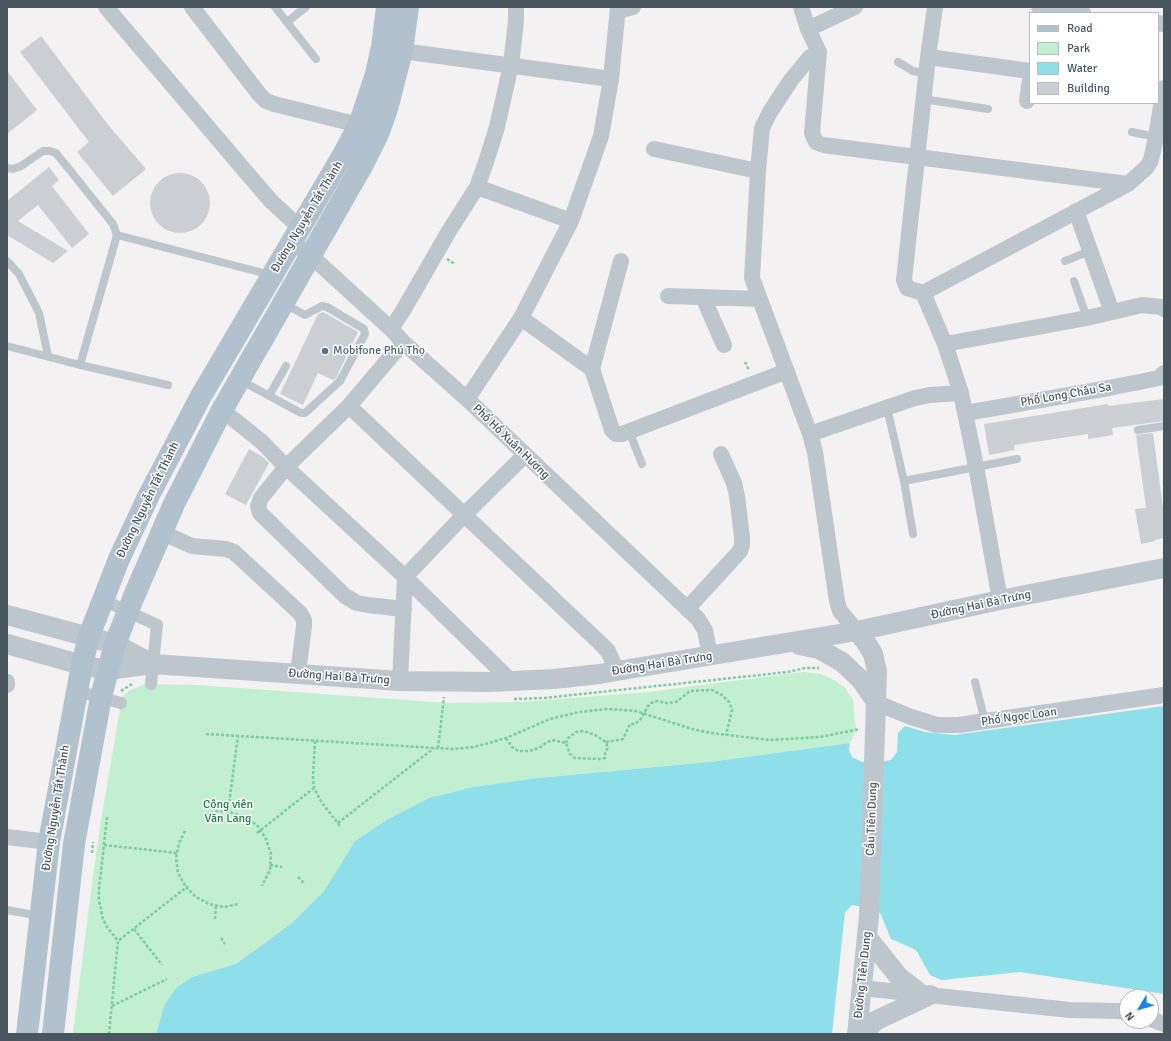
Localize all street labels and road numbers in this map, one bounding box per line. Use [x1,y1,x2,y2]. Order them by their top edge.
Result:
street label: Đường Nguyễn Tất Thành [268,159,346,275]
street label: Phố Long Châu Sa [1020,380,1112,410]
street label: Phố Hồ Xuân Hương [469,402,553,482]
street label: Đường Nguyễn Tất Thành [114,440,182,560]
street label: Đường Hai Bà Trưng [930,587,1032,623]
street label: Đường Hai Bà Trưng [611,649,713,679]
street label: Đường Hai Bà Trưng [288,666,390,688]
street label: Phố Ngọc Loan [980,705,1058,729]
street label: Đường Nguyễn Tất Thành [39,744,73,872]
street label: Cầu Tiên Dung [864,782,880,856]
street label: Đường Tiên Dung [851,931,875,1019]

